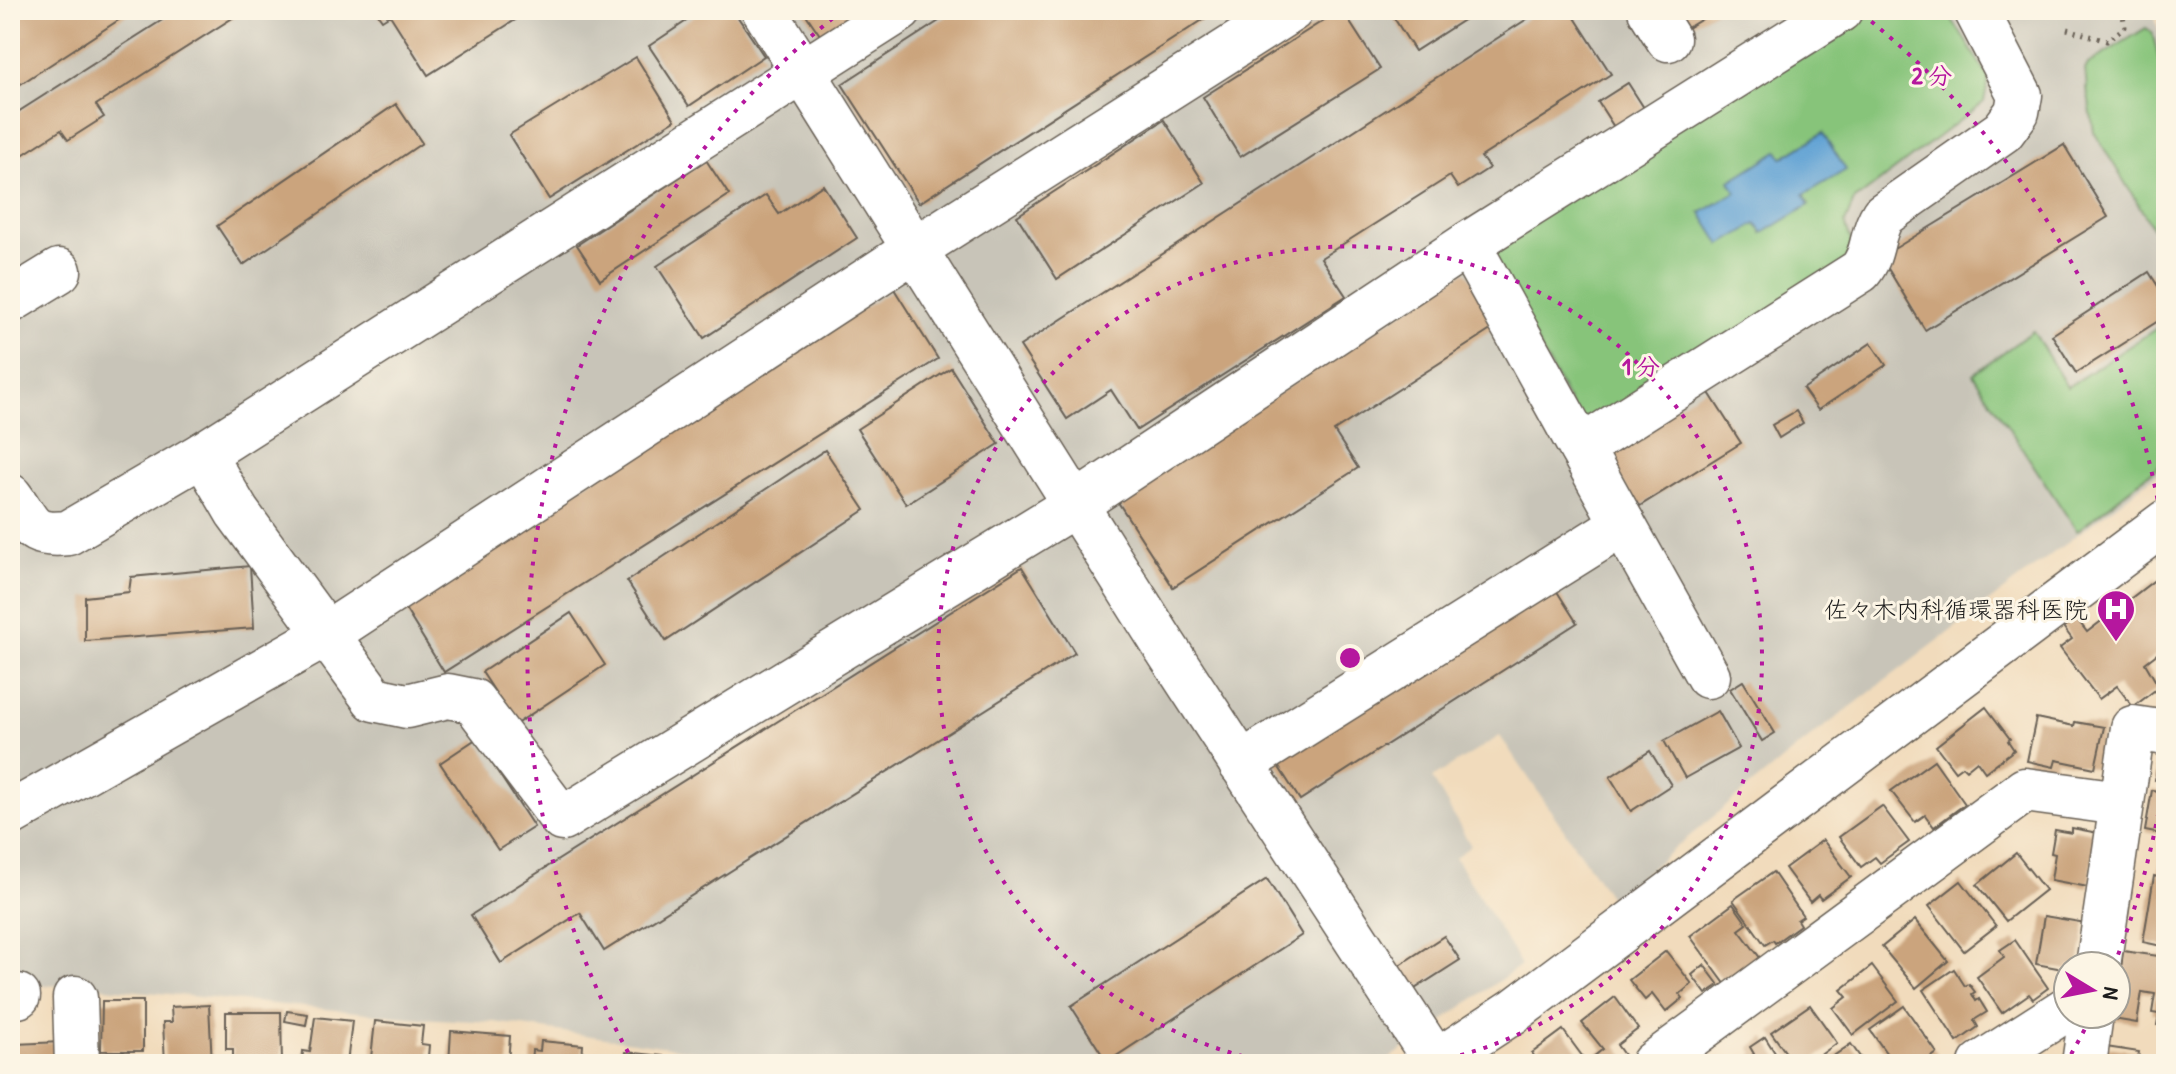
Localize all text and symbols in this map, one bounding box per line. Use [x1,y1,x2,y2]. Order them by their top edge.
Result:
text: 2 分 [1912,59,1952,91]
text: 1 分 [1622,350,1660,382]
hospital icon: 佐々木内科循環器科医院 [2095,588,2137,643]
place label: 佐々木内科循環器科医院 [1824,593,2088,625]
centre of rings [1336,644,1364,672]
north arrow [2052,950,2132,1030]
text: N [2096,985,2127,1002]

